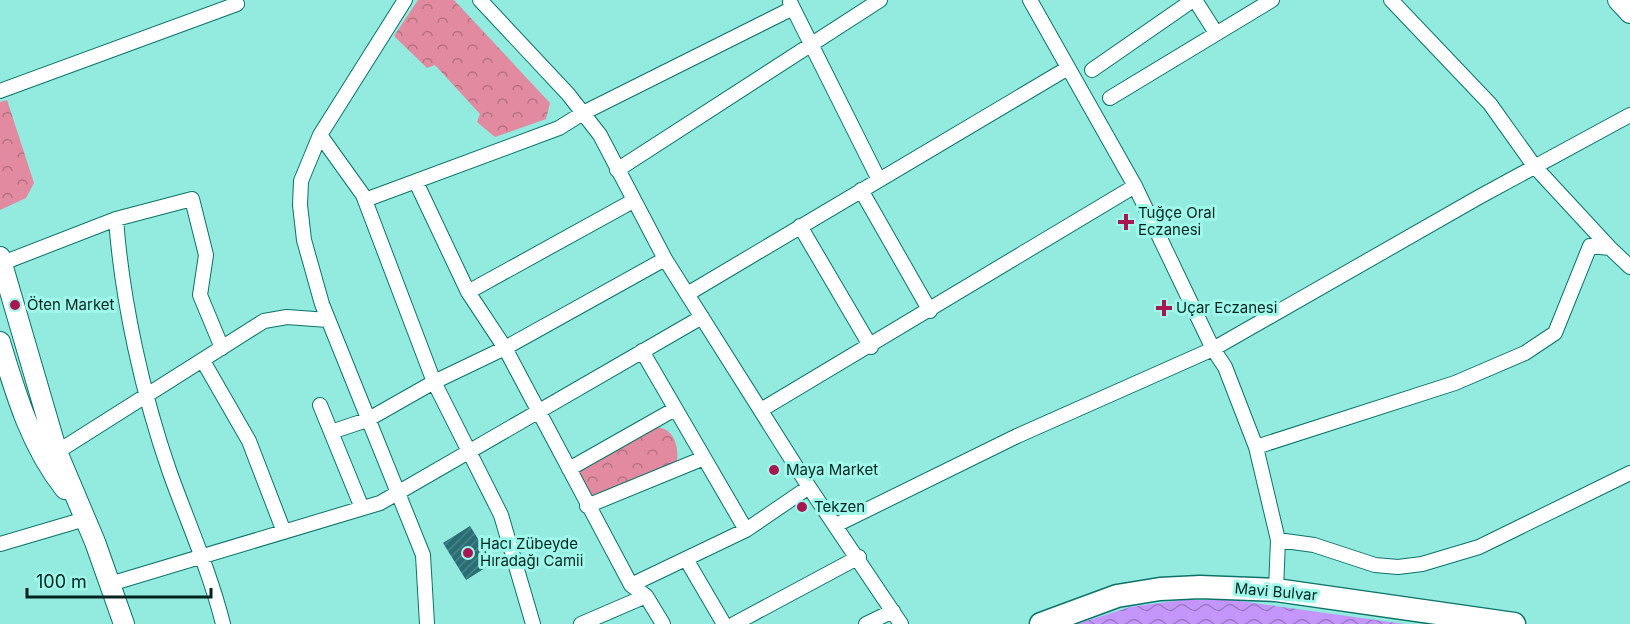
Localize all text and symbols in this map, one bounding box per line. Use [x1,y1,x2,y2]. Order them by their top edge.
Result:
place label: Tuğçe Oral Eczanesi [1138,203,1215,239]
marker: Tuğçe Oral Eczanesi [1119,215,1133,229]
place label: Öten Market [27,295,115,314]
marker: Öten Market [8,298,22,312]
place label: Uçar Eczanesi [1176,298,1277,317]
marker: Uçar Eczanesi [1157,301,1171,315]
place label: Maya Market [786,460,878,479]
marker: Maya Market [767,463,781,477]
place label: Tekzen [814,497,865,516]
marker: Tekzen [795,500,809,514]
place label: Hacı Zübeyde Hıradağı Camii [480,534,583,570]
marker: Hacı Zübeyde Hıradağı Camii [461,546,475,560]
scale bar [27,561,212,599]
text: 100 m [36,571,87,592]
street label: Mavi Bulvar [1234,578,1318,605]

